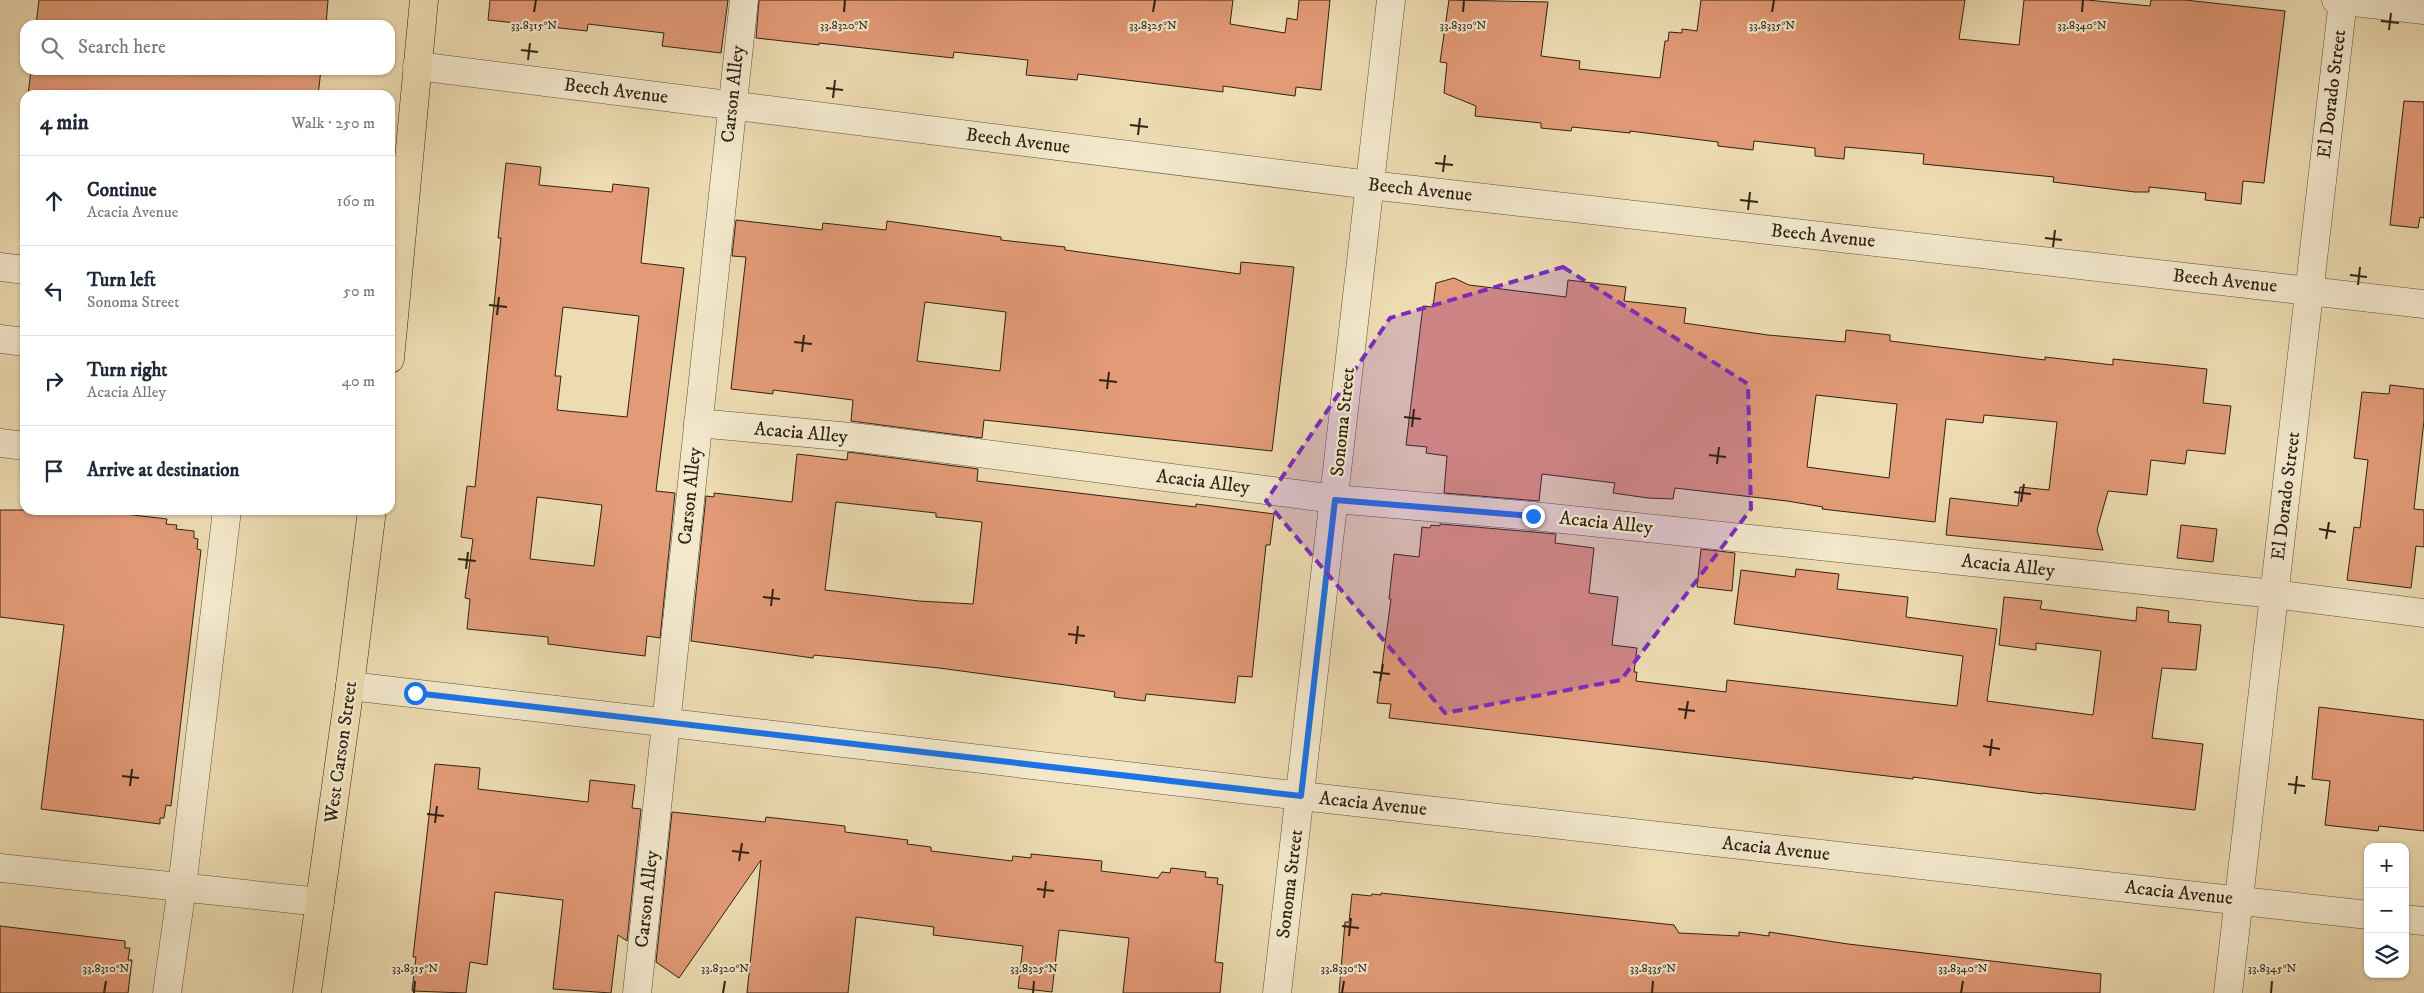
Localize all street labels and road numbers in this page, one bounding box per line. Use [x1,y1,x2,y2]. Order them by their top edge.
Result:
street label: El Dorado Street [2313,28,2351,160]
street label: Carson Alley [716,43,750,144]
street label: Beech Avenue [563,73,670,109]
street label: Beech Avenue [965,123,1072,159]
street label: Beech Avenue [1367,173,1473,207]
street label: Beech Avenue [1770,219,1876,253]
street label: Beech Avenue [2172,264,2278,298]
street label: Sonoma Street [1326,366,1360,478]
street label: Acacia Alley [753,417,850,449]
street label: El Dorado Street [2267,430,2305,562]
street label: Carson Alley [673,445,707,546]
street label: Acacia Alley [1155,465,1252,499]
street label: Acacia Alley [1558,507,1655,539]
street label: Acacia Alley [1960,550,2057,582]
street label: West Carson Street [320,680,362,825]
street label: Acacia Avenue [1318,787,1428,821]
street label: Sonoma Street [1272,828,1308,940]
street label: Acacia Avenue [1721,832,1831,866]
street label: Carson Alley [630,848,664,949]
street label: Acacia Avenue [2124,876,2234,910]

